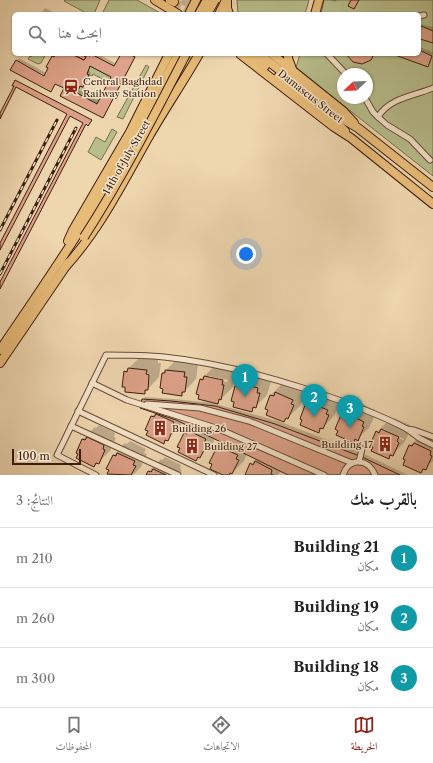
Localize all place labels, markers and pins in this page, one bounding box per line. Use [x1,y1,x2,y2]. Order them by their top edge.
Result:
place label: Central Baghdad Railway Station [83,75,162,100]
station icon: Central Baghdad Railway Station [62,78,80,96]
pin: 1 [232,364,258,397]
pin: 2 [301,384,327,417]
pin: 3 [337,395,363,428]
building icon: Building 26 [151,419,169,437]
place label: Building 26 [172,422,226,435]
building icon: Building 17 [376,435,394,453]
building icon: Building 27 [183,437,201,455]
place label: Building 17 [321,438,373,451]
place label: Building 27 [204,440,257,453]

